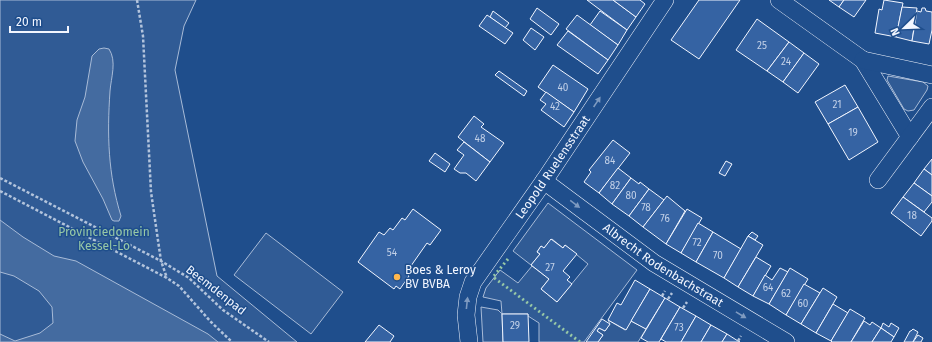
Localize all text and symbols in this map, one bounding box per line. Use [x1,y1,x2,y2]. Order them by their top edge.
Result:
scale bar [10,8,68,34]
north arrow [884,8,924,48]
text: 20 m [16,15,42,29]
text: N [888,26,903,38]
house number: 25 [757,40,767,52]
house number: 24 [781,56,792,68]
house number: 40 [558,82,569,94]
one-way arrow [593,96,601,107]
house number: 21 [832,99,842,111]
house number: 42 [550,101,560,113]
street label: Leopold Ruelensstraat [513,112,593,222]
house number: 19 [848,127,858,139]
house number: 48 [475,133,486,145]
house number: 84 [605,155,616,167]
house number: 82 [610,180,620,192]
house number: 80 [625,190,637,202]
one-way arrow [570,200,581,208]
house number: 78 [641,202,651,214]
house number: 18 [907,210,917,222]
house number: 76 [660,213,670,225]
street label: Albrecht Rodenbachstraat [600,220,726,310]
park label: Provinciedomein Kessel-Lo [58,225,150,253]
house number: 72 [692,237,702,249]
house number: 54 [387,247,398,259]
house number: 70 [713,250,723,262]
street label: Beemdenpad [183,262,249,318]
house number: 27 [545,262,555,274]
place label: Boes & Leroy BV BVBA [405,263,476,291]
marker: Boes & Leroy BV BVBA [392,272,402,282]
house number: 64 [763,282,774,294]
house number: 62 [781,288,791,300]
one-way arrow [464,297,471,309]
house number: 60 [798,298,809,310]
one-way arrow [735,312,747,319]
house number: 29 [510,320,520,332]
house number: 73 [674,322,684,334]

